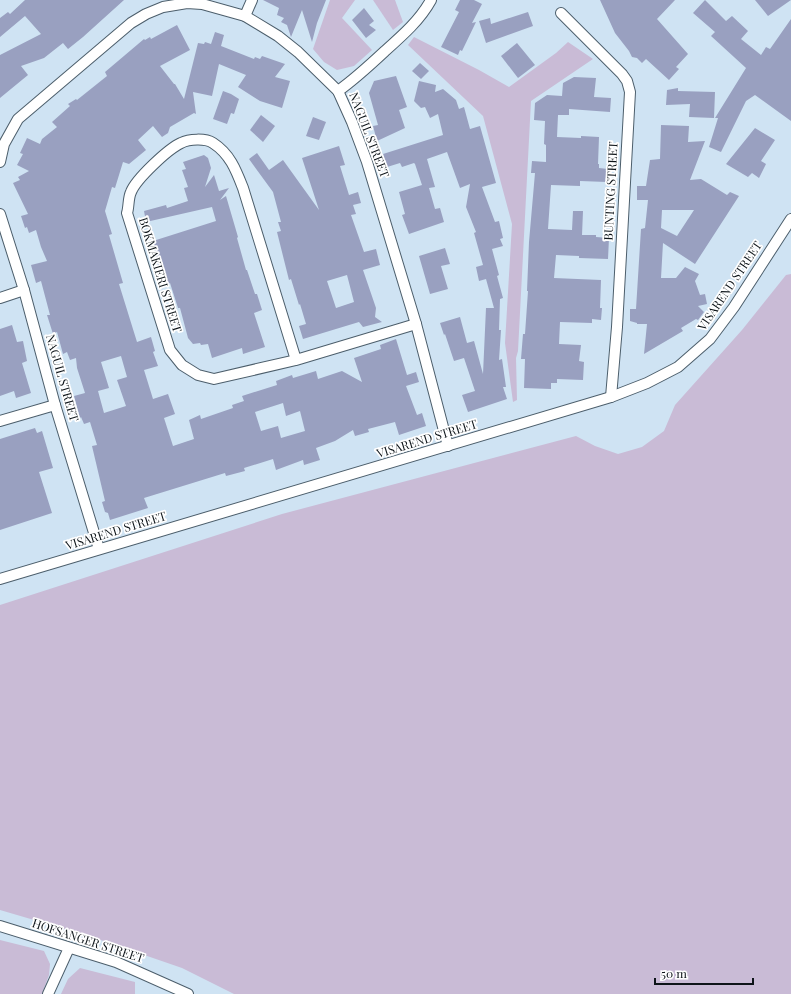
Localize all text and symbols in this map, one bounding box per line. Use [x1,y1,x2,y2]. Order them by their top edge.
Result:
street label: NAGUIL STREET [346,90,394,180]
street label: BUNTING STREET [599,140,621,241]
street label: BOKMAKIERI STREET [136,215,186,335]
street label: VISAREND STREET [693,237,765,334]
street label: NAGUIL STREET [43,332,83,424]
street label: VISAREND STREET [374,415,479,461]
street label: VISAREND STREET [63,507,168,553]
street label: HOFSANGER STREET [30,914,147,966]
scale bar [655,960,753,986]
text: 50 m [661,965,687,981]

